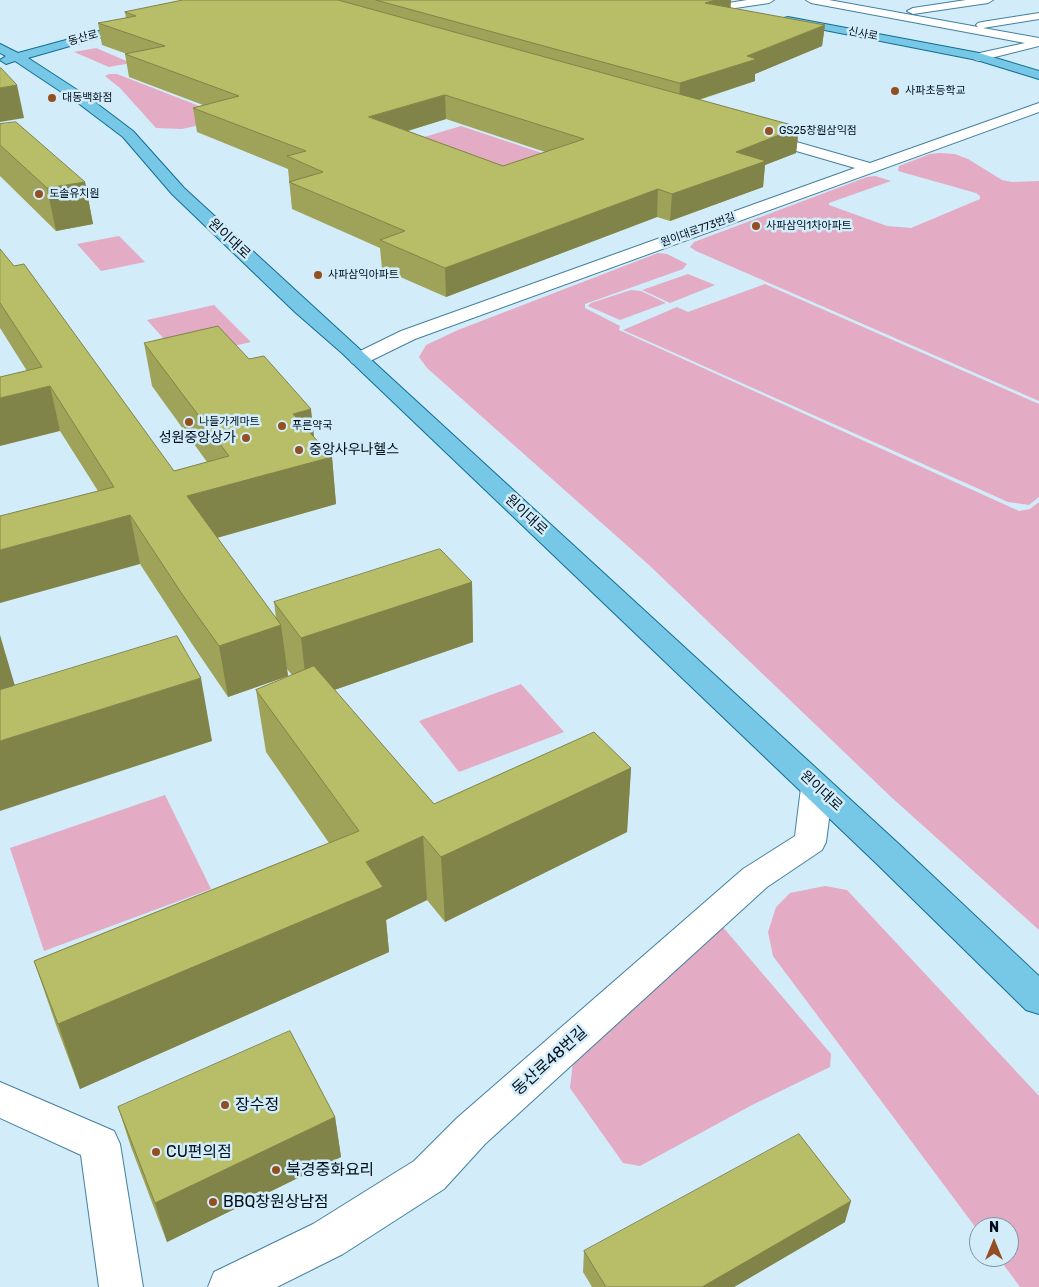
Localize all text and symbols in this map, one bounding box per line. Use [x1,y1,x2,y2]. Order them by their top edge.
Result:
street label: 신사로 [847,25,879,43]
street label: 동산로 [67,28,99,48]
place label: 사파초등학교 [905,84,966,98]
marker: 사파초등학교 [889,85,901,97]
place label: 대동백화점 [62,91,113,105]
marker: 대동백화점 [46,92,58,104]
place label: GS25창원삼익점 [779,124,857,138]
marker: GS25창원삼익점 [763,125,775,137]
place label: 도솔유치원 [49,187,100,201]
marker: 도솔유치원 [33,188,45,200]
street label: 원이대로773번길 [659,210,737,250]
street label: 원이대로 [204,215,254,263]
place label: 사파삼익1차아파트 [766,219,852,233]
marker: 사파삼익1차아파트 [750,220,762,232]
place label: 사파삼익아파트 [328,268,399,282]
marker: 사파삼익아파트 [312,269,324,281]
place label: 나들가게마트 [199,415,260,429]
marker: 나들가게마트 [183,416,195,428]
place label: 푸른약국 [292,419,332,433]
marker: 푸른약국 [276,420,288,432]
place label: 성원중앙상가 [159,430,236,446]
marker: 성원중앙상가 [240,432,252,444]
place label: 중앙사우나헬스 [309,442,399,458]
marker: 중앙사우나헬스 [293,444,305,456]
street label: 원이대로 [501,491,551,539]
street label: 원이대로 [796,767,846,815]
street label: 동산로48번길 [509,1023,591,1099]
place label: 장수정 [235,1095,279,1115]
marker: 장수정 [219,1099,231,1111]
place label: CU편의점 [166,1142,232,1162]
marker: CU편의점 [150,1146,162,1158]
place label: 북경중화요리 [286,1160,374,1180]
marker: 북경중화요리 [270,1164,282,1176]
place label: BBQ창원상남점 [223,1192,329,1212]
marker: BBQ창원상남점 [207,1196,219,1208]
north arrow [969,1217,1019,1267]
text: N [989,1219,999,1236]

